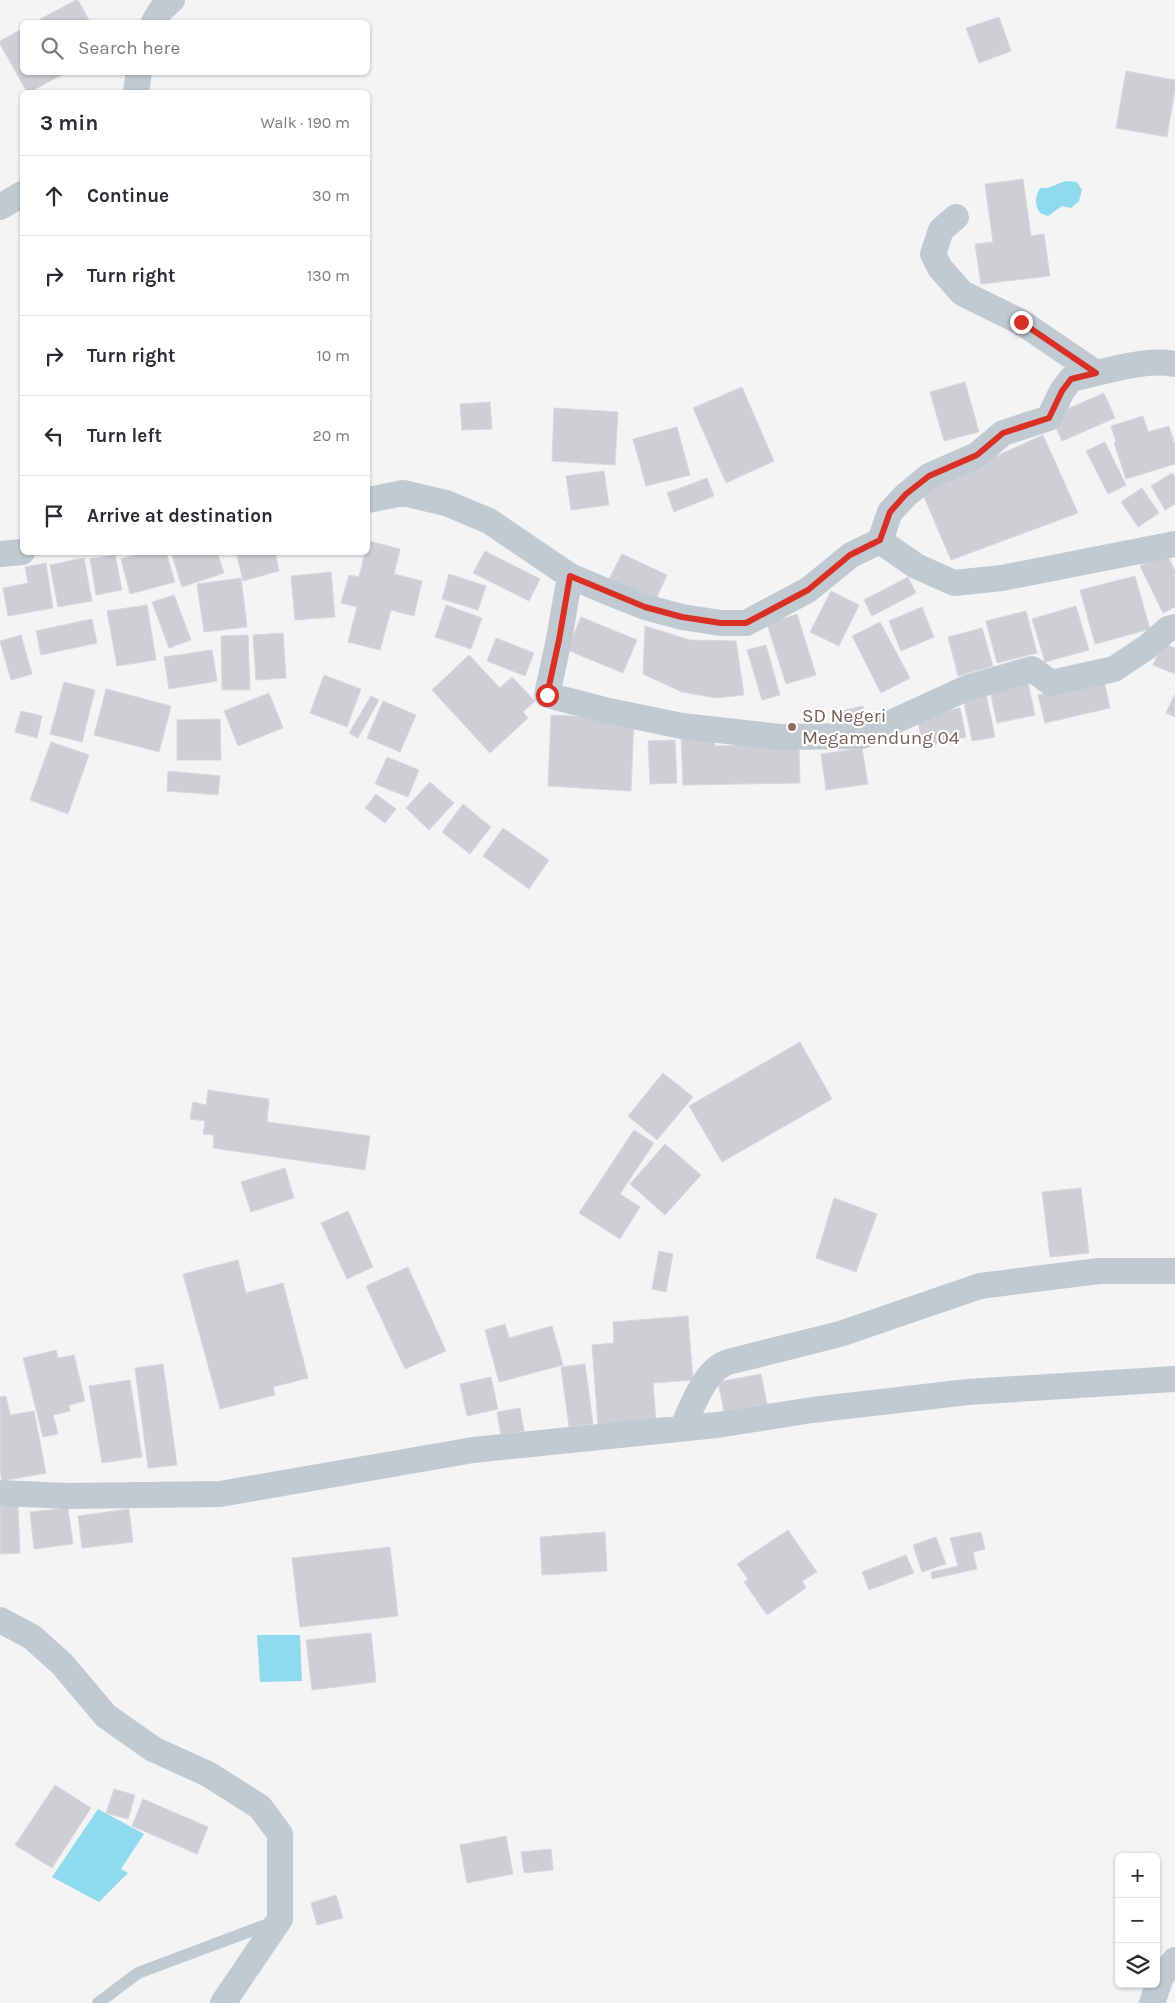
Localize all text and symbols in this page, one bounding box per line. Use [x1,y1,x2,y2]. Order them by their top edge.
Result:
search box [20,20,370,75]
icon: search [38,34,66,62]
text: Search here [78,37,180,59]
text: 3 min [40,111,98,135]
text: Walk · 190 m [261,113,350,132]
icon: ahead [40,182,68,210]
text: Continue [87,185,169,207]
text: 30 m [312,186,350,205]
icon: right [40,262,68,290]
text: Turn right [87,265,176,287]
text: 130 m [307,266,350,285]
route end [1010,311,1033,334]
icon: right [40,342,68,370]
text: Turn right [87,345,176,367]
text: 10 m [316,346,350,365]
icon: left [40,422,68,450]
text: Turn left [87,425,162,447]
text: 20 m [312,426,350,445]
icon: arrive [40,502,68,530]
text: Arrive at destination [87,505,273,527]
route start [536,684,559,707]
place label: SD Negeri Megamendung 04 [802,705,960,749]
marker: SD Negeri Megamendung 04 [786,721,798,733]
map controls [1115,1853,1160,1988]
button: + [1115,1853,1160,1898]
button: − [1115,1898,1160,1943]
button: layers [1115,1943,1160,1988]

